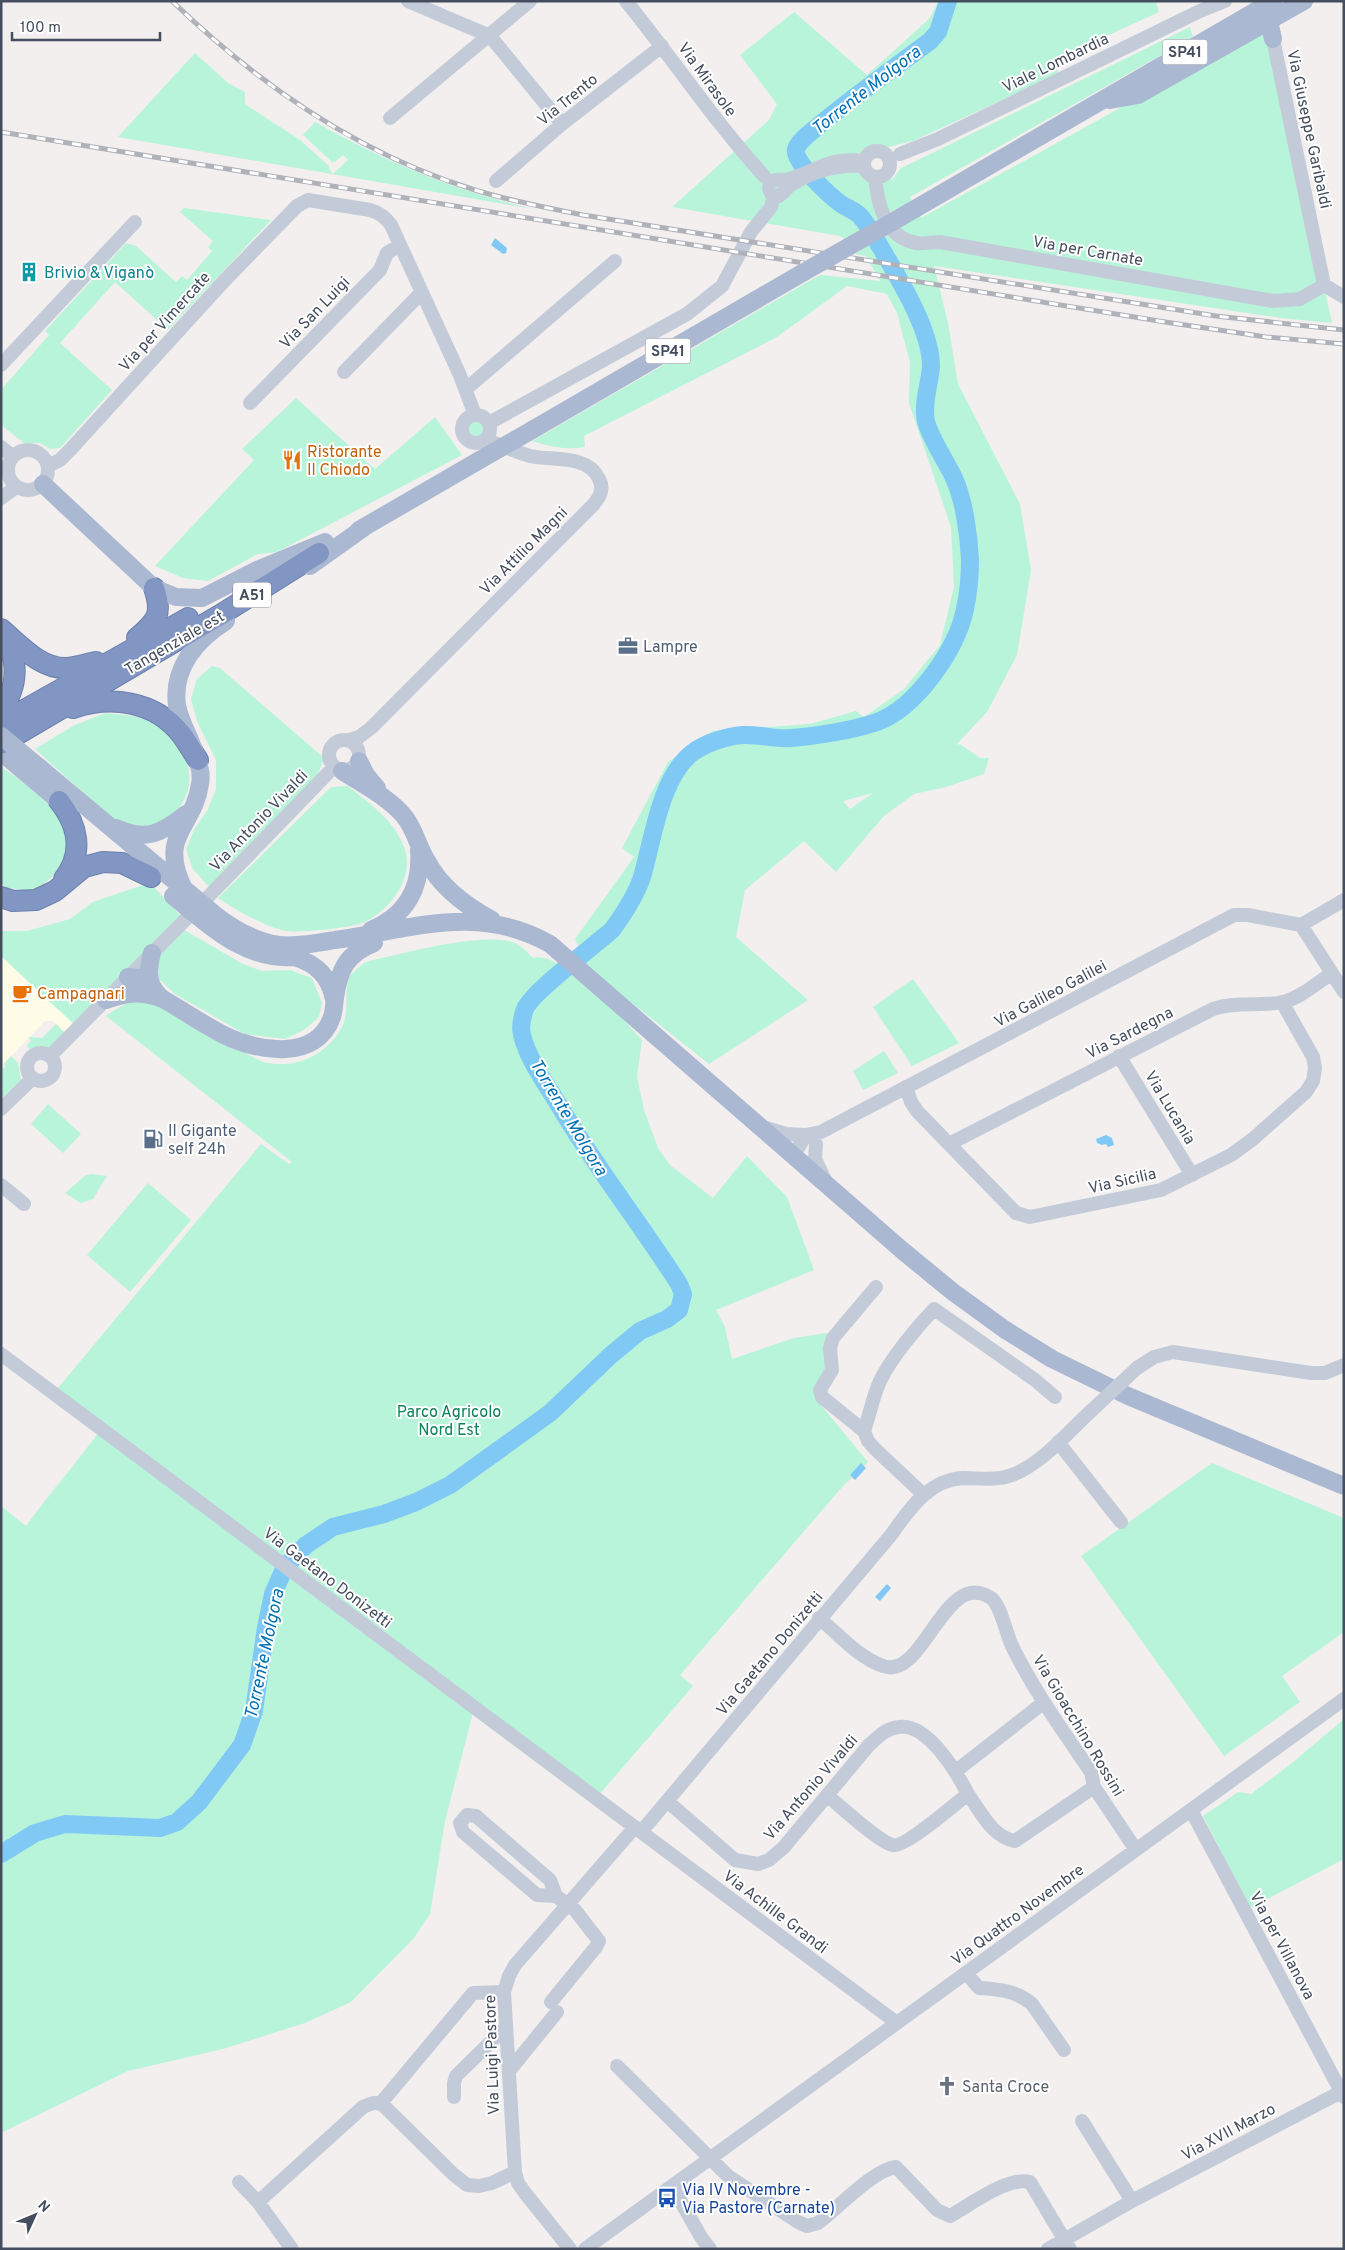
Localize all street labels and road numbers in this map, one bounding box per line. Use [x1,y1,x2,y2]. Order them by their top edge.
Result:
street label: Viale Lombardia [999,29,1112,98]
street label: Via Mirasole [673,39,740,121]
road number: SP41 [1162,40,1208,64]
street label: Via Giuseppe Garibaldi [1281,48,1335,211]
street label: Via Trento [534,70,603,131]
street label: Via per Carnate [1031,232,1144,272]
street label: Via per Vimercate [115,268,216,376]
street label: Via San Luigi [276,273,355,354]
road number: SP41 [646,338,690,364]
street label: Via Attilio Magni [476,503,573,600]
road number: A51 [233,582,271,608]
street label: Tangenziale est [122,607,228,680]
street label: Via Antonio Vivaldi [206,766,313,876]
street label: Via Galileo Galilei [991,957,1111,1033]
street label: Via Sardegna [1083,1003,1177,1064]
street label: Via Lucania [1139,1068,1199,1149]
street label: Via Sicilia [1087,1164,1158,1199]
street label: Via Gaetano Donizetti [259,1524,395,1633]
street label: Via Gaetano Donizetti [713,1588,828,1720]
street label: Via Gioacchino Rossini [1027,1652,1128,1801]
street label: Via Antonio Vivaldi [760,1731,863,1845]
street label: Via Quattro Novembre [948,1861,1089,1971]
street label: Via Achille Grandi [718,1867,831,1959]
street label: Via per Villanova [1244,1888,1318,2004]
street label: Via Luigi Pastore [481,1995,505,2115]
street label: Via XVII Marzo [1178,2100,1279,2166]

